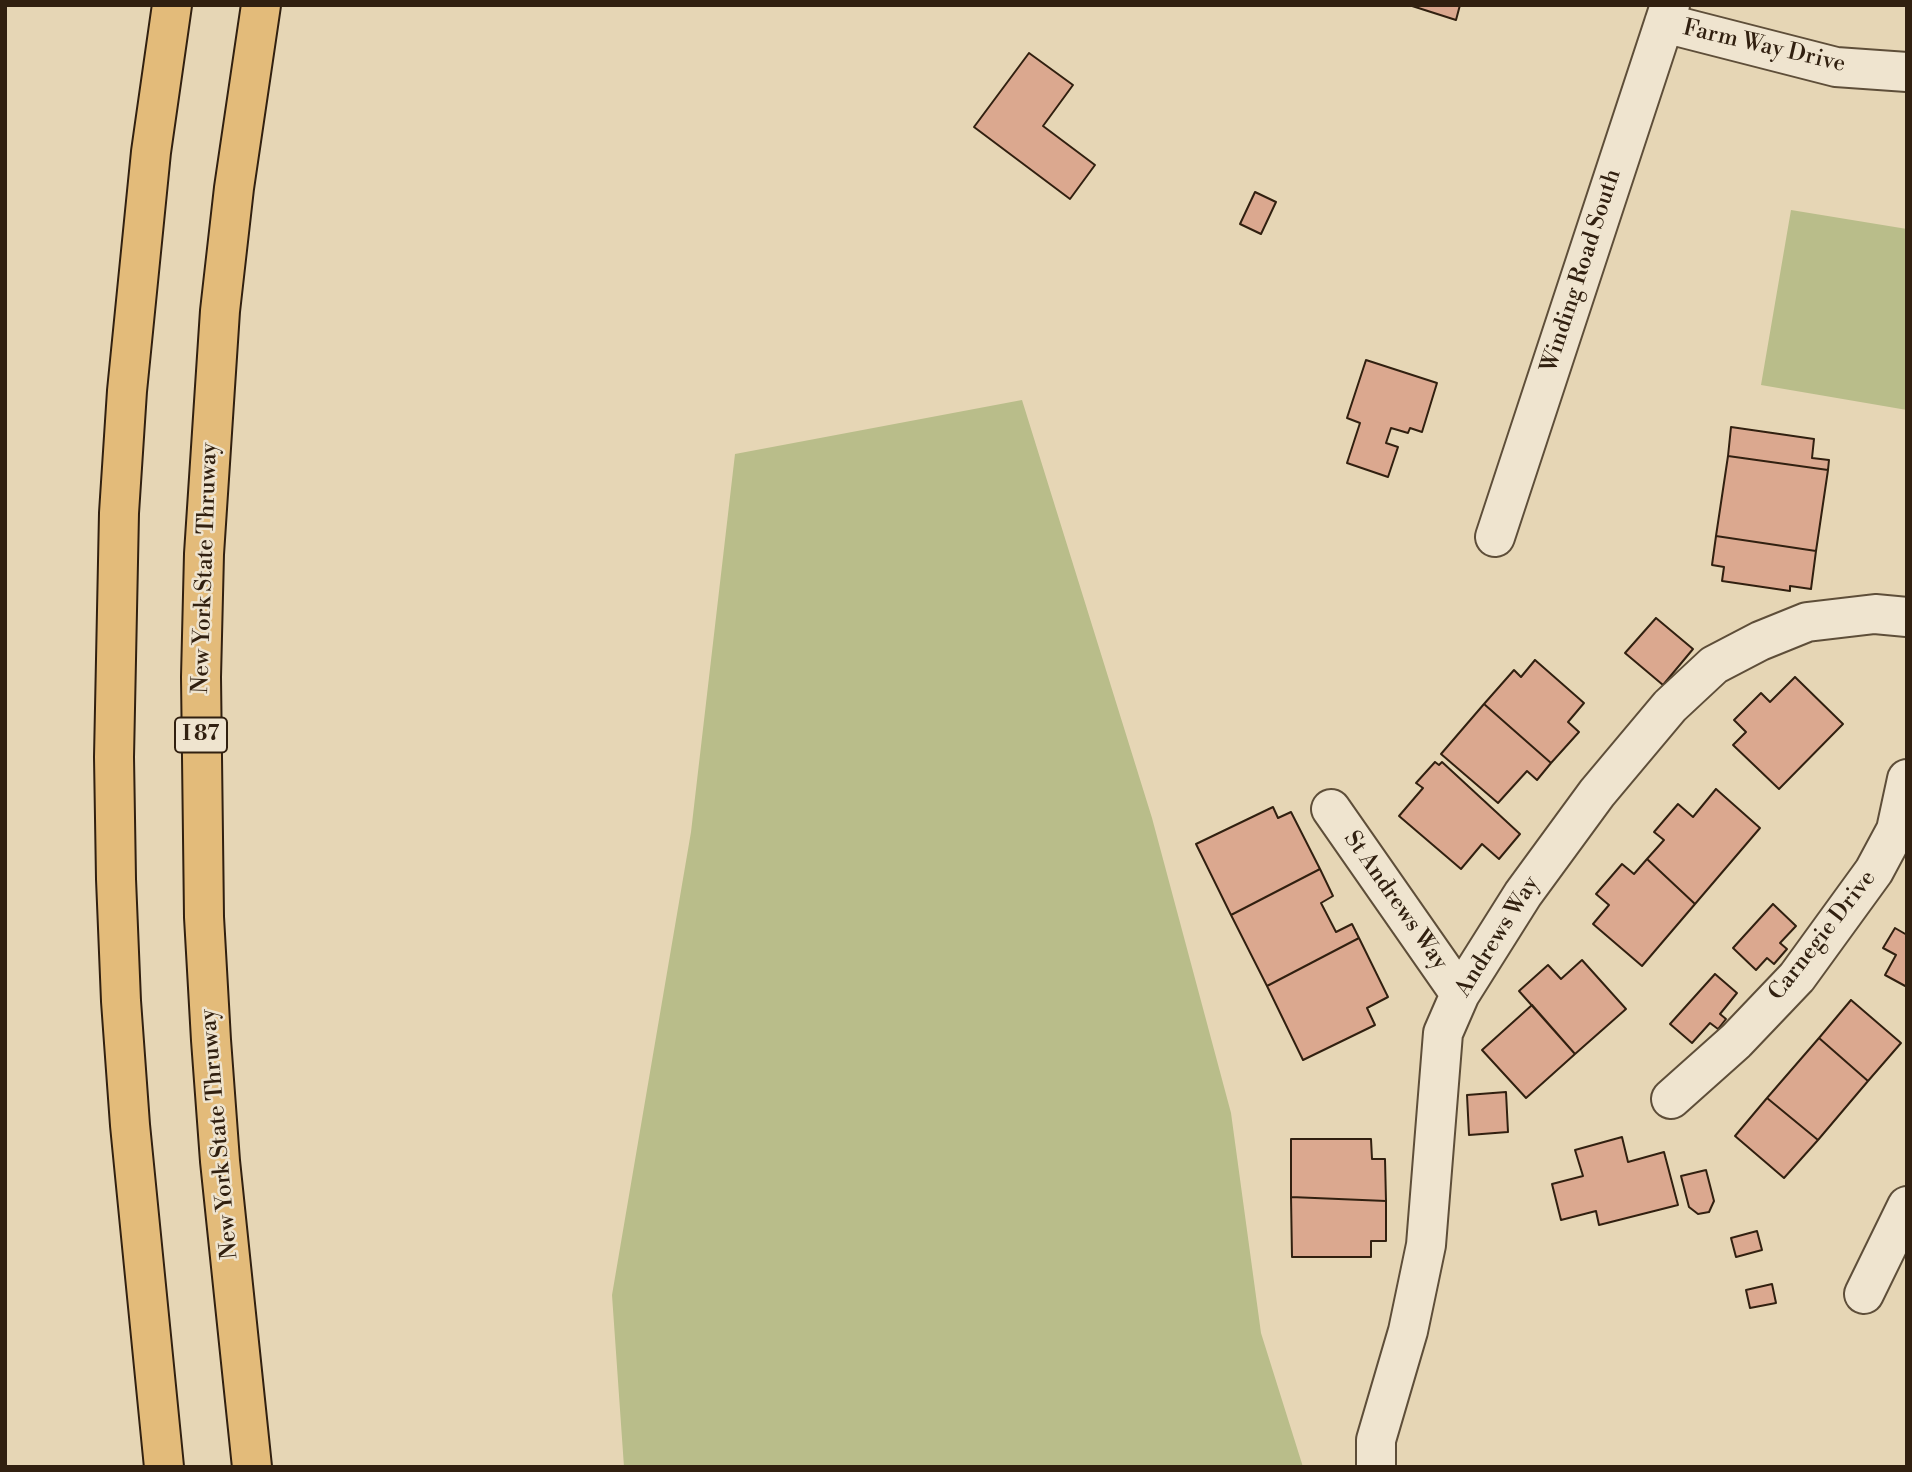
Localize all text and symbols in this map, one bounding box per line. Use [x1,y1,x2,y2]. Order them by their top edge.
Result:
street label: Farm Way Drive [1680,15,1848,79]
street label: Winding Road South [1536,166,1628,376]
street label: New York State Thruway [188,442,224,694]
road number: I 87 [175,718,227,752]
street label: St Andrews Way [1337,826,1453,976]
street label: Carnegie Drive [1764,865,1882,1007]
street label: Andrews Way [1450,872,1546,1002]
street label: New York State Thruway [195,1008,245,1260]

